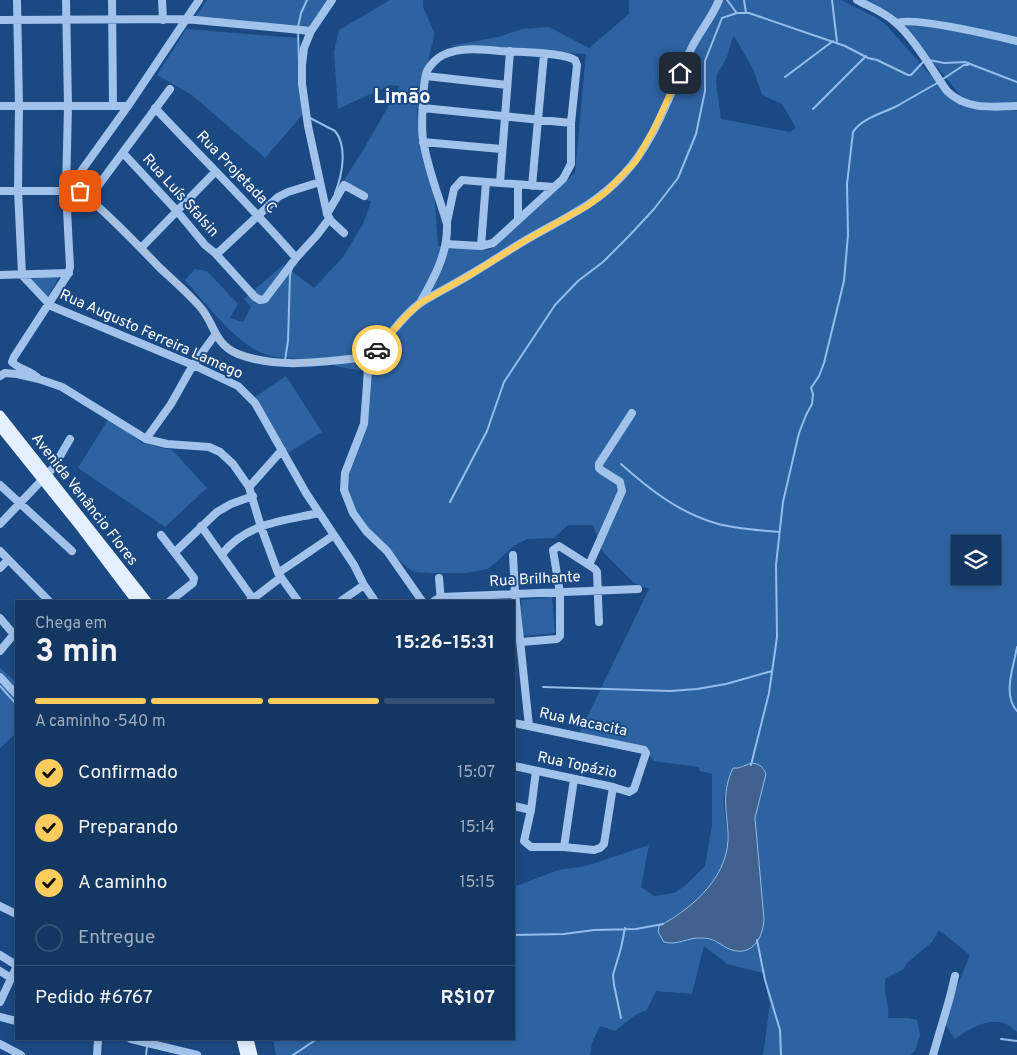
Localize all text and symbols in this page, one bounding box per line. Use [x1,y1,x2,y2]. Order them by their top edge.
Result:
pin [659,52,701,94]
icon: home [666,59,694,87]
district label: Limão [374,85,430,111]
street label: Rua Projetada C [192,128,280,218]
street label: Rua Luís Sfalsin [138,150,222,242]
pin [59,170,101,212]
icon: bag [66,177,94,205]
street label: Rua Augusto Ferreira Lamego [56,286,246,384]
courier [352,325,402,375]
icon: car [363,336,391,364]
street label: Avenida Venâncio Flores [26,430,142,570]
map controls [951,535,1001,585]
button: layers [951,535,1001,585]
street label: Rua Brilhante [489,568,581,592]
text: Chega em [35,614,107,634]
text: 15:26–15:31 [396,631,495,655]
text: 3 min [35,633,118,673]
street label: Rua Macacita [537,704,629,742]
text: A caminho · 540 m [35,712,166,732]
street label: Rua Topázio [535,748,619,784]
icon: check [35,759,63,787]
text: Confirmado [78,761,178,785]
text: 15:07 [457,763,495,783]
icon: check [35,814,63,842]
text: Preparando [78,816,178,840]
text: 15:14 [460,818,495,838]
icon: check [35,869,63,897]
text: A caminho [78,871,167,895]
text: 15:15 [460,873,495,893]
text: Entregue [78,926,155,950]
text: Pedido #6767 [35,986,153,1010]
text: R$107 [441,986,495,1010]

